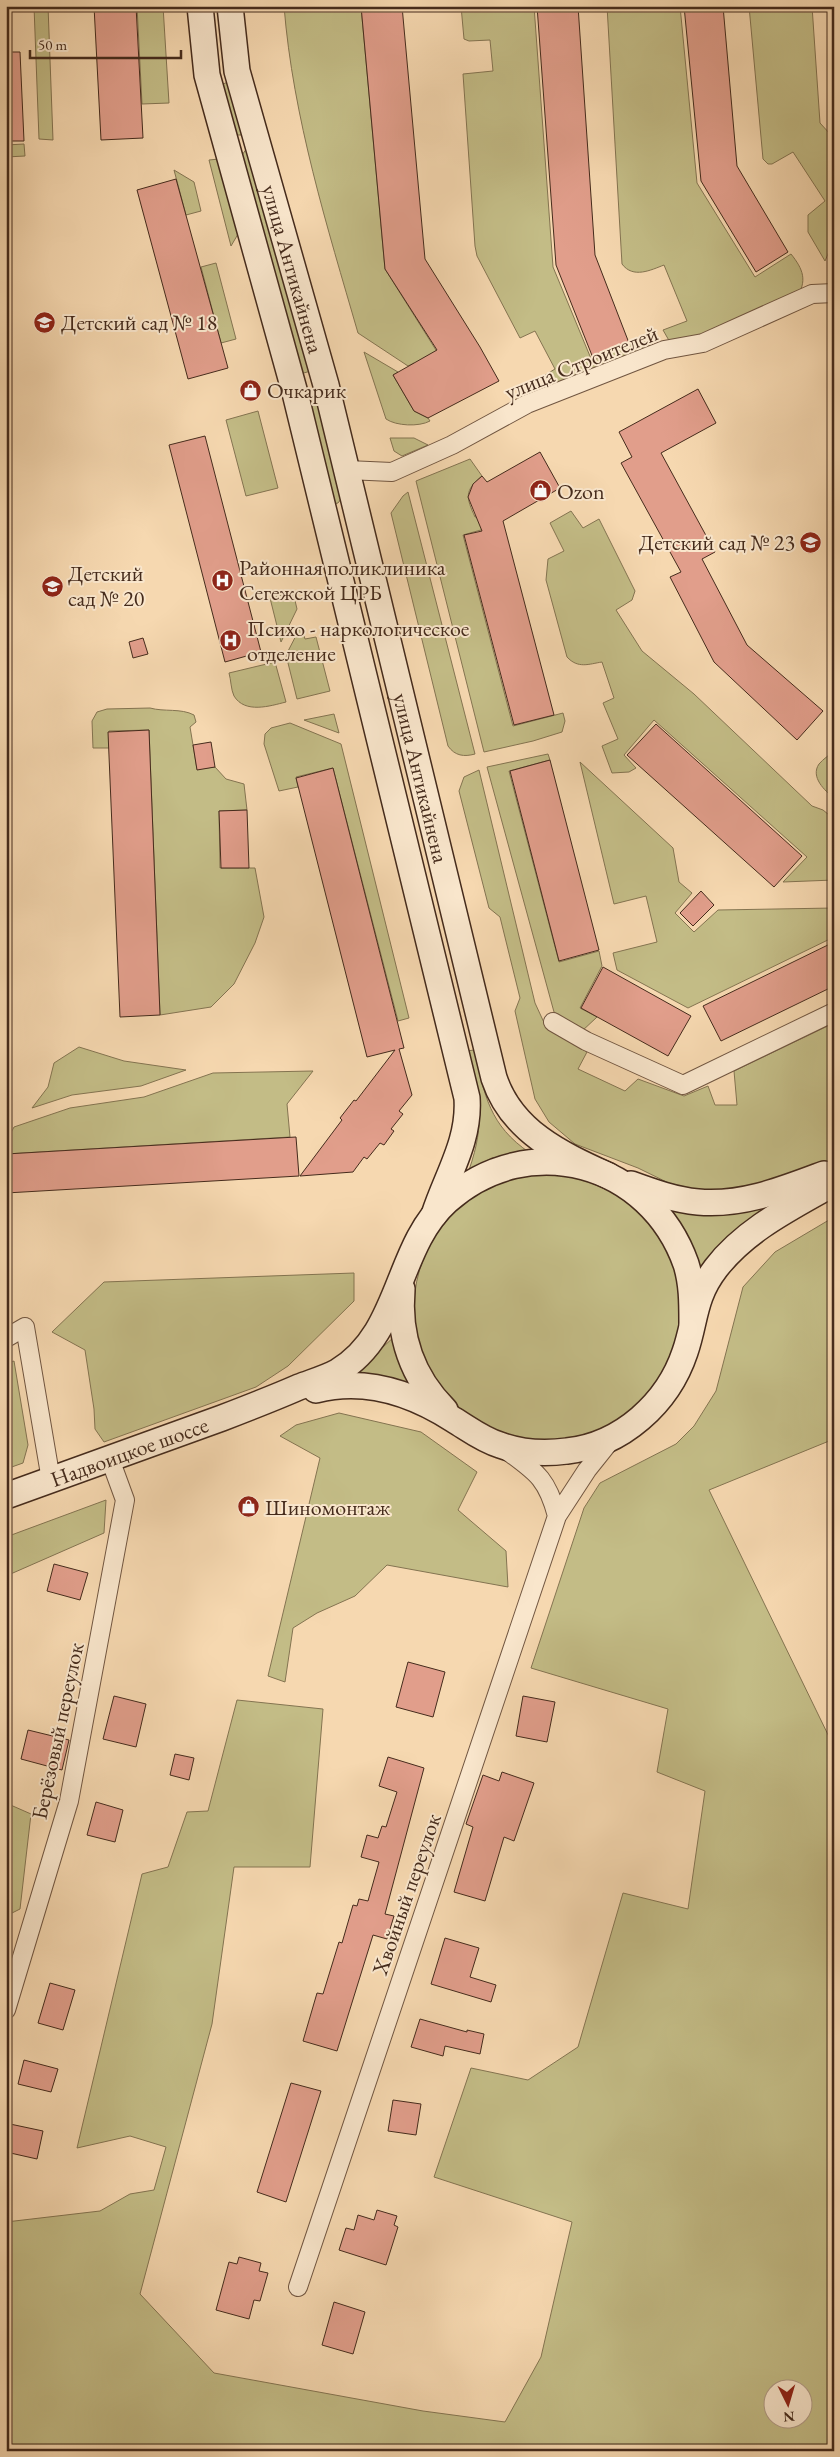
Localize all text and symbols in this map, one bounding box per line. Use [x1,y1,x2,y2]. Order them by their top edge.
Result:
scale bar [30,28,181,60]
text: 50 m [38,35,67,54]
street label: улица Антикайнена [255,181,330,357]
place label: Детский сад № 18 [61,308,217,337]
school or university icon: Детский сад № 18 [33,310,57,334]
street label: улица Строителей [500,318,662,406]
place label: Очкарик [267,376,347,405]
shop icon: Очкарик [239,378,263,402]
place label: Ozon [557,477,605,506]
shop icon: Ozon [529,479,553,503]
place label: Детский сад № 23 [639,528,795,557]
school or university icon: Детский сад № 23 [799,530,823,554]
place label: Районная поликлиника Сегежской ЦРБ [239,553,446,607]
place label: Детский сад № 20 [68,559,145,613]
hospital icon: Районная поликлиника Сегежской ЦРБ [211,568,235,592]
school or university icon: Детский сад № 20 [40,574,64,598]
place label: Психо - наркологическое отделение [247,614,470,668]
hospital icon: Психо - наркологическое отделение [219,629,243,653]
street label: улица Антикайнена [386,690,455,866]
street label: Надвоицкое шоссе [47,1410,213,1494]
place label: Шиномонтаж [265,1493,391,1522]
shop icon: Шиномонтаж [237,1495,261,1519]
street label: Берёзовый переулок [25,1639,91,1822]
street label: Хвойный переулок [365,1809,448,1980]
north arrow [762,2380,812,2430]
text: N [782,2407,796,2426]

